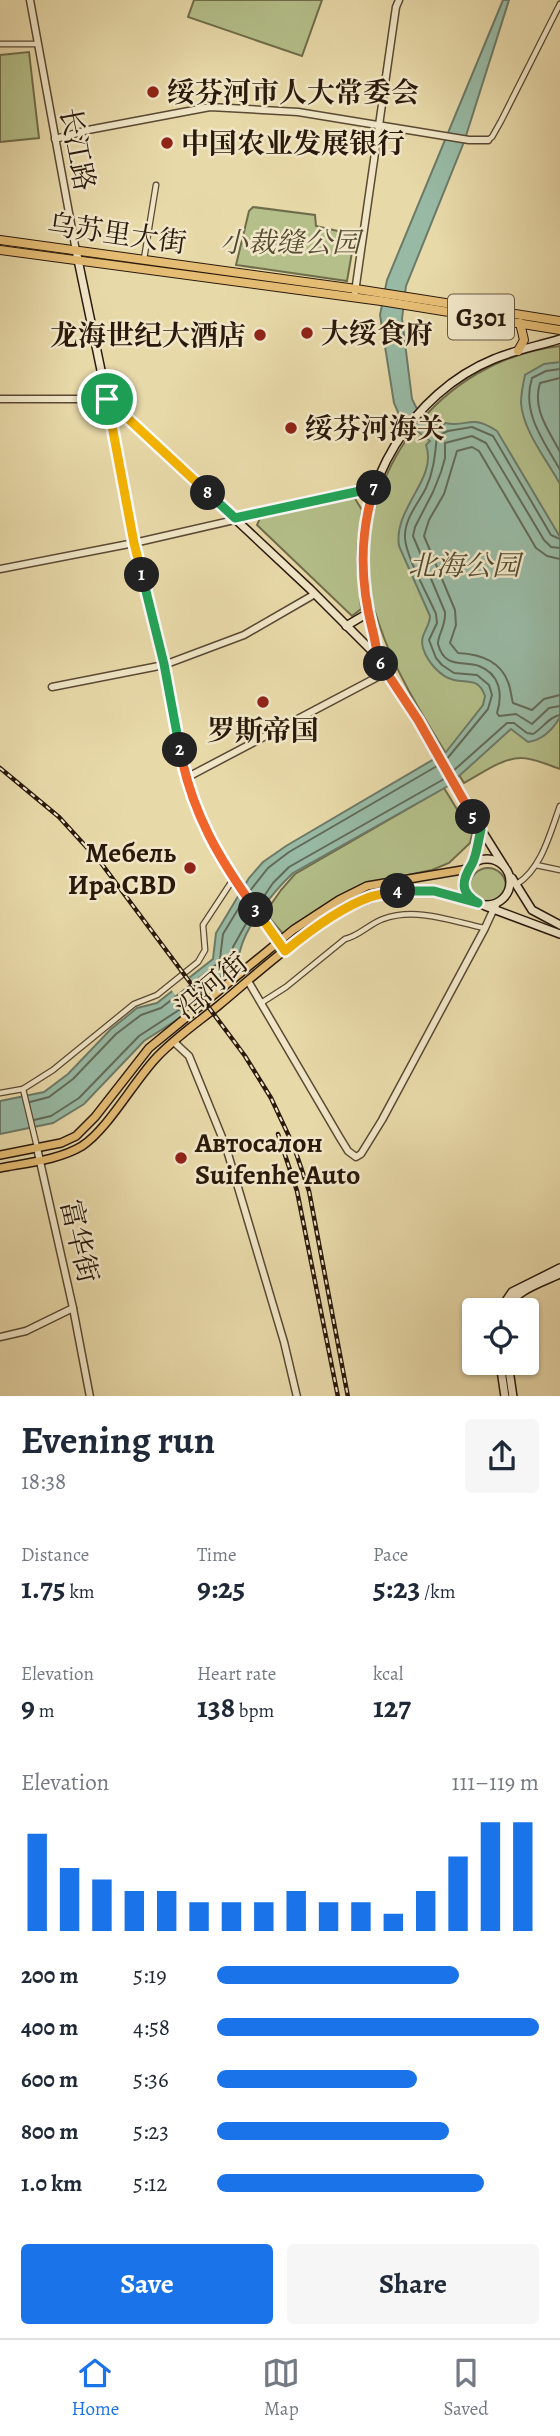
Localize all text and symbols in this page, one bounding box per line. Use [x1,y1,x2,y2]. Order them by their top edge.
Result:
place label: 绥芬河市人大常委会 [167,74,419,112]
marker: 绥芬河市人大常委会 [145,84,161,100]
street label: 长江路 [50,104,104,194]
place label: 中国农业发展银行 [181,125,405,163]
marker: 中国农业发展银行 [159,135,175,151]
street label: 乌苏里大街 [45,205,189,263]
park label: 小裁缝公园 [220,224,364,262]
road number: G301 [448,294,514,340]
place label: 大绥食府 [321,315,433,353]
place label: 龙海世纪大酒店 [50,317,246,355]
marker: 大绥食府 [299,325,315,341]
marker: 龙海世纪大酒店 [252,327,268,343]
pin [77,369,137,429]
icon: arrive [88,380,126,418]
place label: 绥芬河海关 [305,410,445,448]
marker: 绥芬河海关 [283,420,299,436]
pin: 7 [356,470,392,505]
text: 7 [369,474,378,500]
pin: 8 [190,476,226,510]
text: 8 [203,479,212,505]
park label: 北海公园 [408,547,524,585]
pin: 1 [124,558,160,592]
text: 1 [138,561,145,587]
pin: 6 [364,646,398,682]
text: 6 [376,650,385,676]
marker: 罗斯帝国 [255,694,271,710]
place label: 罗斯帝国 [207,712,319,750]
pin: 2 [162,732,198,768]
text: 2 [175,736,184,762]
pin: 5 [456,800,490,834]
text: 5 [468,803,477,829]
place label: Мебель Ира CBD [68,834,176,904]
marker: Мебель Ира CBD [182,860,198,876]
pin: 4 [380,874,416,908]
text: 4 [393,877,402,903]
pin: 3 [238,892,274,928]
text: 3 [251,896,260,922]
street label: 沿河街 [167,944,256,1027]
place label: Автосалон Suifenhe Auto [194,1124,360,1194]
marker: Автосалон Suifenhe Auto [173,1150,189,1166]
street label: 富华街 [51,1196,107,1286]
map controls [462,1298,539,1375]
button: locate [462,1298,539,1375]
text: Evening run [21,1414,215,1466]
button: share [465,1419,539,1493]
text: 18:38 [21,1466,66,1497]
text: Distance [21,1542,89,1568]
text: Time [197,1542,236,1568]
text: Pace [373,1542,408,1568]
text: 1.75 [21,1568,66,1608]
text: 9:25 [197,1568,245,1608]
text: 5:23 [373,1568,420,1608]
text: km [66,1579,95,1605]
text: /km [420,1579,456,1605]
text: Elevation [21,1661,94,1687]
text: Heart rate [197,1661,276,1687]
text: kcal [373,1661,403,1687]
text: 9 [21,1687,35,1727]
text: 138 [197,1687,235,1727]
text: 127 [373,1687,411,1727]
text: m [35,1698,54,1724]
text: bpm [235,1698,274,1724]
text: Elevation [21,1767,109,1798]
text: 111–119 m [452,1767,539,1798]
text: 200 m [21,1960,79,1991]
text: 5:19 [133,1960,167,1991]
text: 400 m [21,2012,78,2043]
text: 4:58 [133,2012,170,2043]
text: 600 m [21,2064,78,2095]
text: 5:36 [133,2064,169,2095]
text: 800 m [21,2116,78,2147]
text: 5:23 [133,2116,169,2147]
text: 1.0 km [21,2168,82,2199]
text: 5:12 [133,2168,167,2199]
button: Save [21,2244,273,2324]
button: Share [287,2244,539,2324]
tab: Home [72,2354,119,2422]
tab: Map [262,2354,300,2422]
tab: Saved [443,2354,488,2422]

